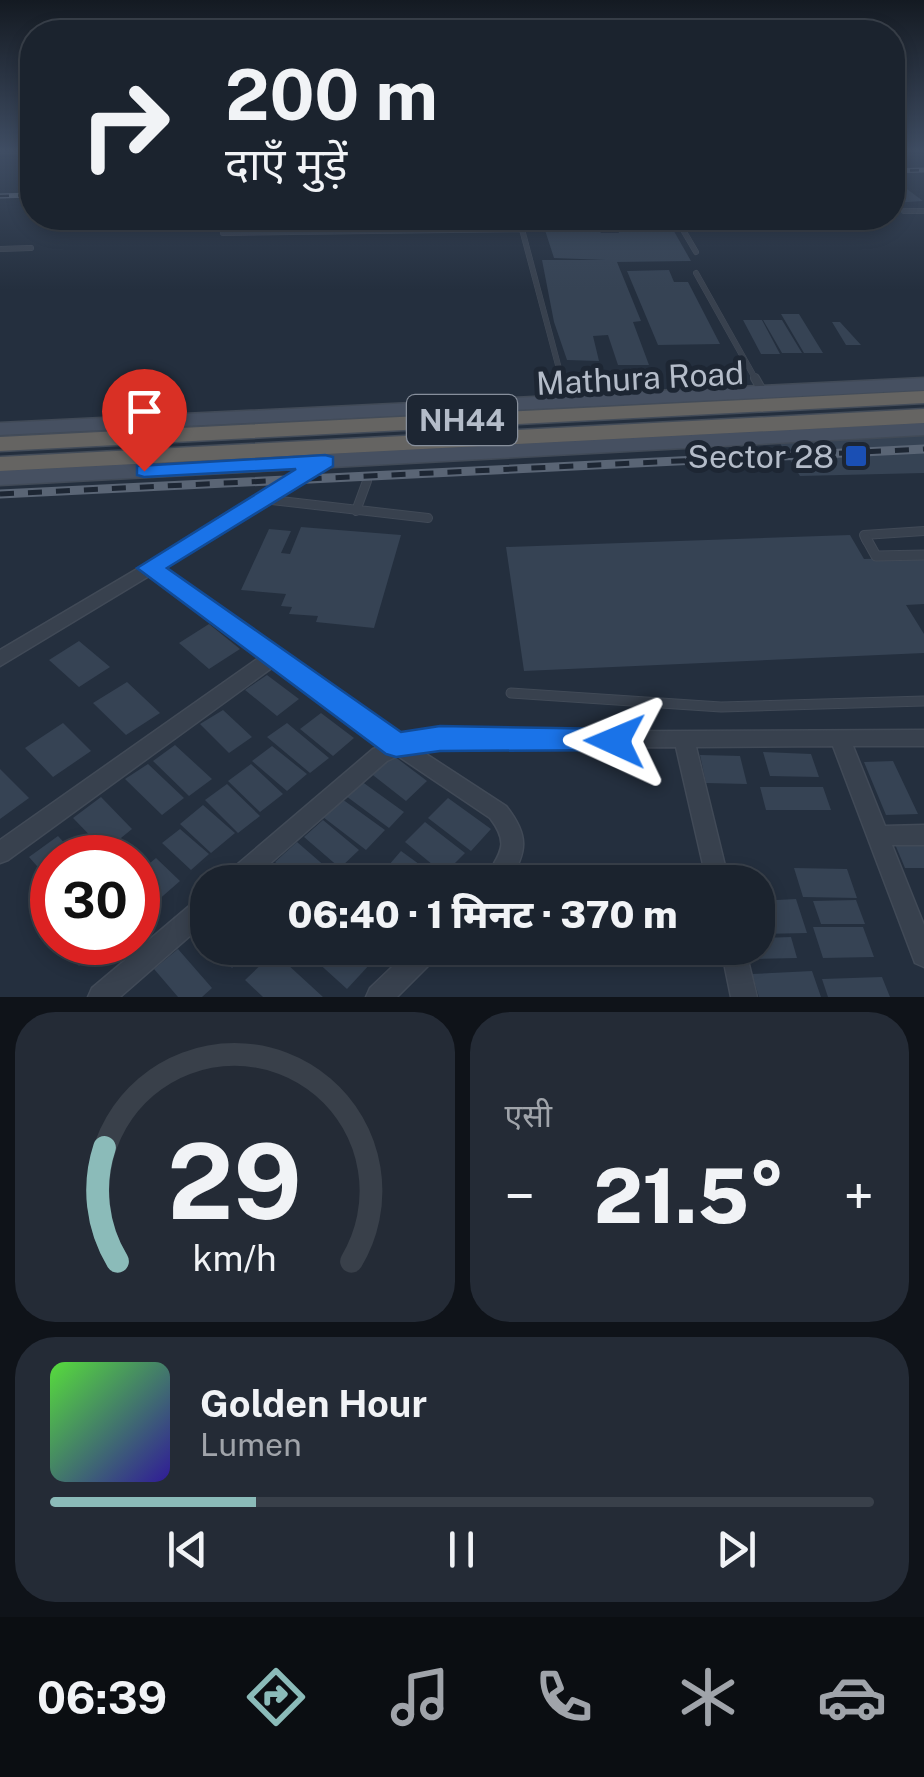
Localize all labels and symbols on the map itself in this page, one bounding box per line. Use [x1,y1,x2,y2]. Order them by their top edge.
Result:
street label: Mathura Road [535,354,745,402]
pin [102,369,187,472]
road number: NH44 [407,395,517,445]
place label: Sector 28 [688,438,834,475]
marker: Sector 28 [843,443,869,469]
position arrow [563,689,667,793]
speed limit sign: 30 [30,835,160,965]

